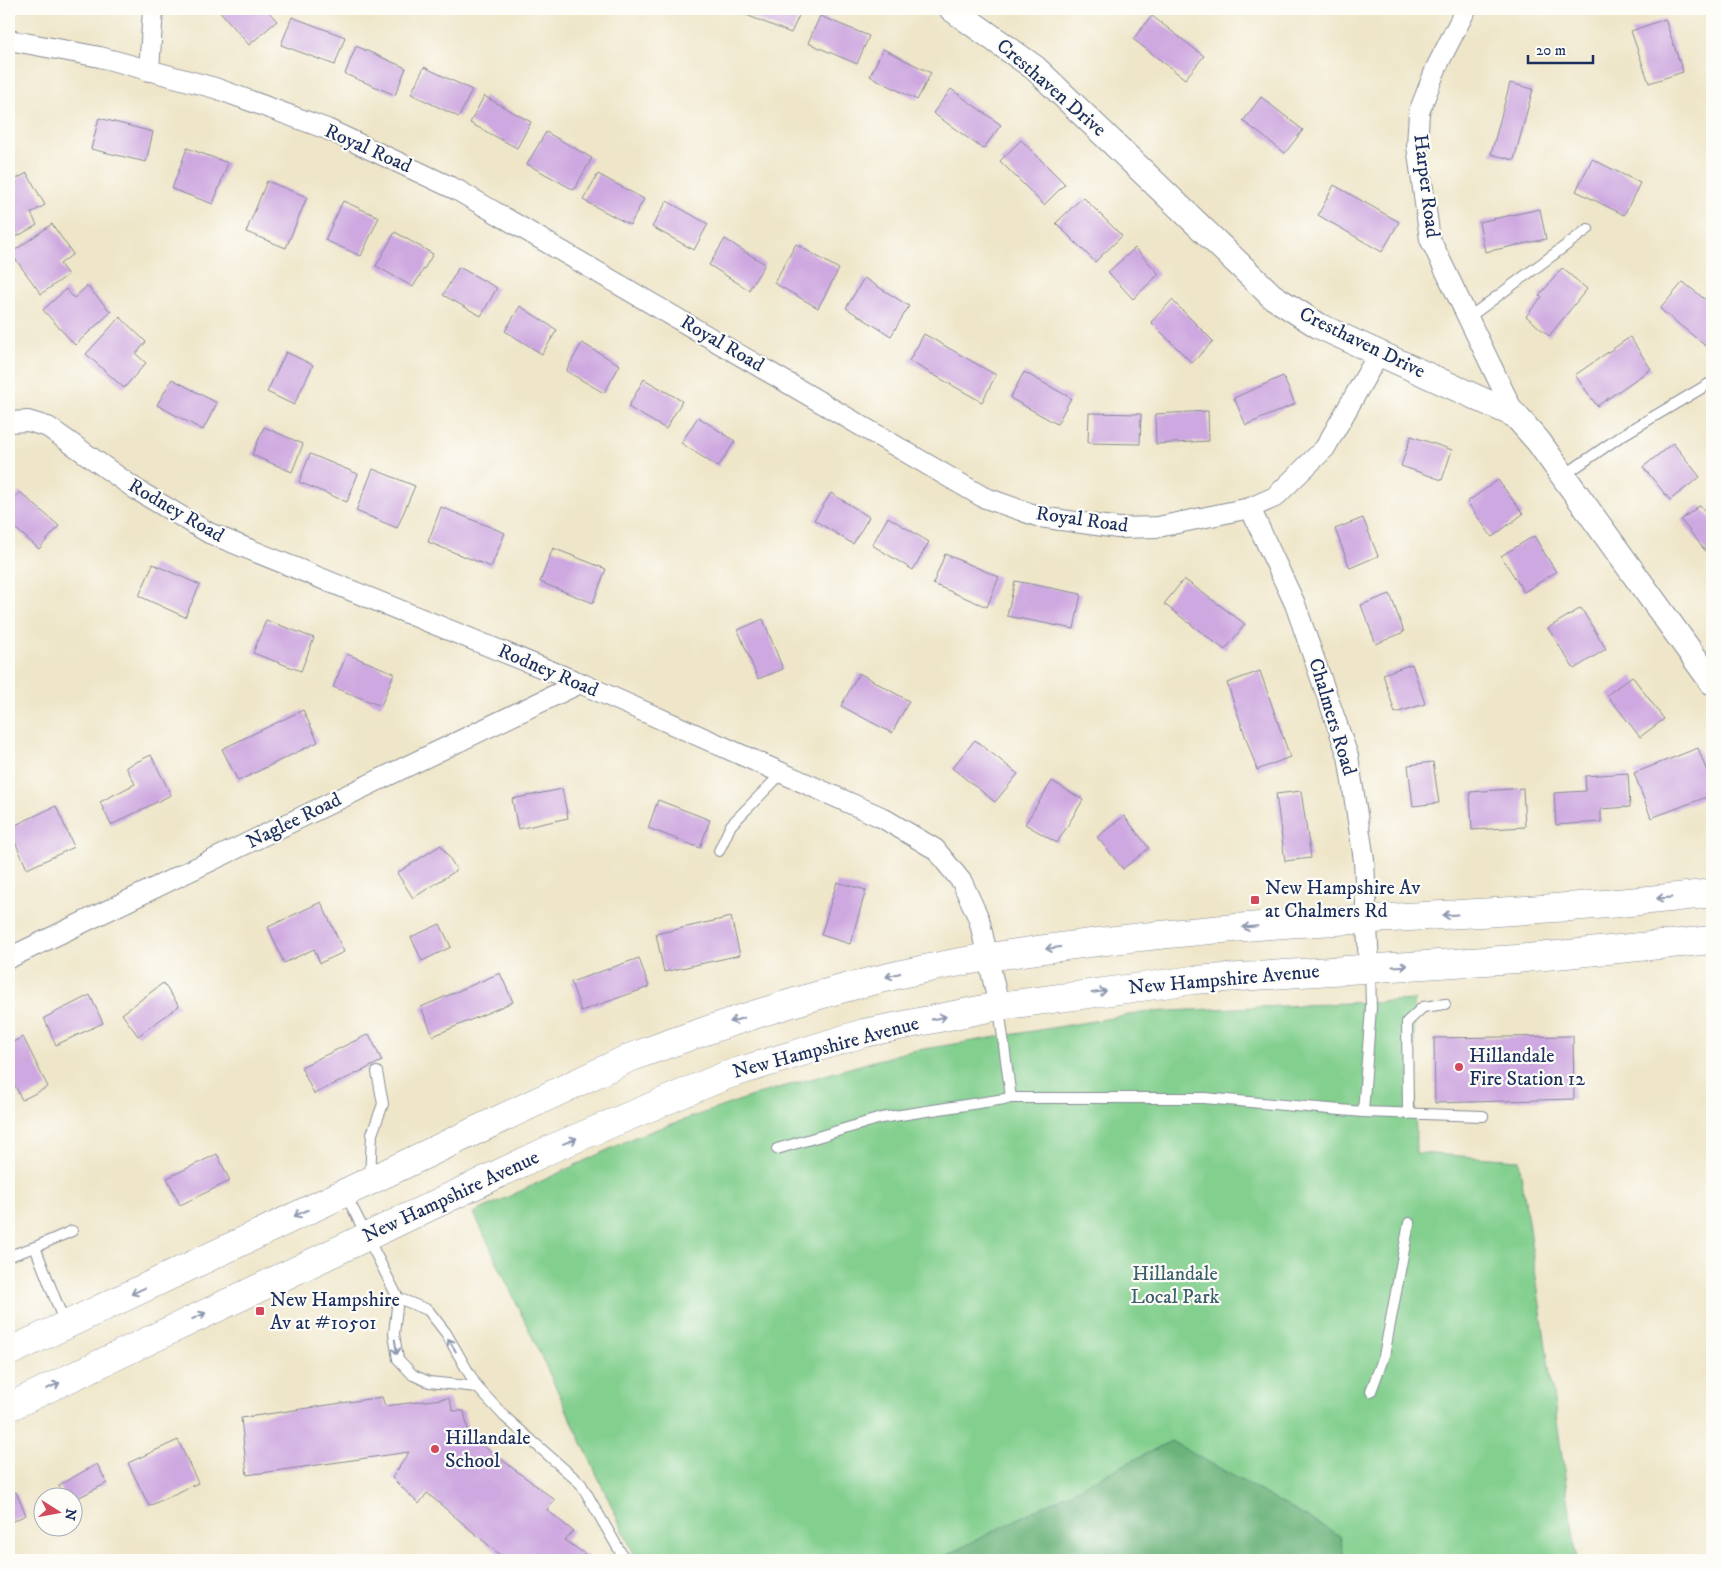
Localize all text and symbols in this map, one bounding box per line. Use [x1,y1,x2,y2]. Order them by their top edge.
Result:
scale bar [1528,32,1594,64]
street label: Cresthaven Drive [991,34,1111,142]
text: 20 m [1536,41,1566,60]
street label: Royal Road [321,119,415,179]
street label: Harper Road [1407,133,1445,239]
street label: Cresthaven Drive [1295,302,1429,384]
street label: Royal Road [676,310,768,378]
street label: Rodney Road [124,473,229,549]
street label: Royal Road [1034,501,1130,539]
street label: Rodney Road [494,639,602,703]
street label: Chalmers Road [1302,655,1362,779]
street label: Naglee Road [243,787,346,855]
place label: New Hampshire Av at Chalmers Rd [1265,876,1420,924]
marker: New Hampshire Av at Chalmers Rd [1249,894,1261,906]
one-way arrow [1656,894,1672,903]
one-way arrow [1442,910,1458,919]
one-way arrow [1242,923,1258,932]
one-way arrow [1046,943,1062,953]
street label: New Hampshire Avenue [1127,959,1321,1001]
one-way arrow [1392,961,1408,970]
one-way arrow [886,971,902,981]
one-way arrow [1091,987,1107,997]
street label: New Hampshire Avenue [730,1011,922,1085]
one-way arrow [930,1013,946,1022]
one-way arrow [729,1016,745,1026]
place label: Hillandale Fire Station 12 [1469,1044,1585,1092]
marker: Hillandale Fire Station 12 [1453,1061,1465,1073]
one-way arrow [562,1135,577,1145]
street label: New Hampshire Avenue [359,1145,543,1249]
one-way arrow [294,1209,309,1218]
park label: Hillandale Local Park [1131,1262,1220,1310]
one-way arrow [131,1286,146,1296]
place label: New Hampshire Av at #10501 [270,1288,400,1336]
marker: New Hampshire Av at #10501 [254,1305,266,1317]
one-way arrow [192,1311,207,1321]
one-way arrow [392,1338,402,1354]
one-way arrow [447,1338,457,1352]
one-way arrow [45,1381,60,1391]
place label: Hillandale School [445,1426,531,1474]
marker: Hillandale School [429,1443,441,1455]
north arrow [32,1486,82,1536]
text: N [60,1507,80,1522]

